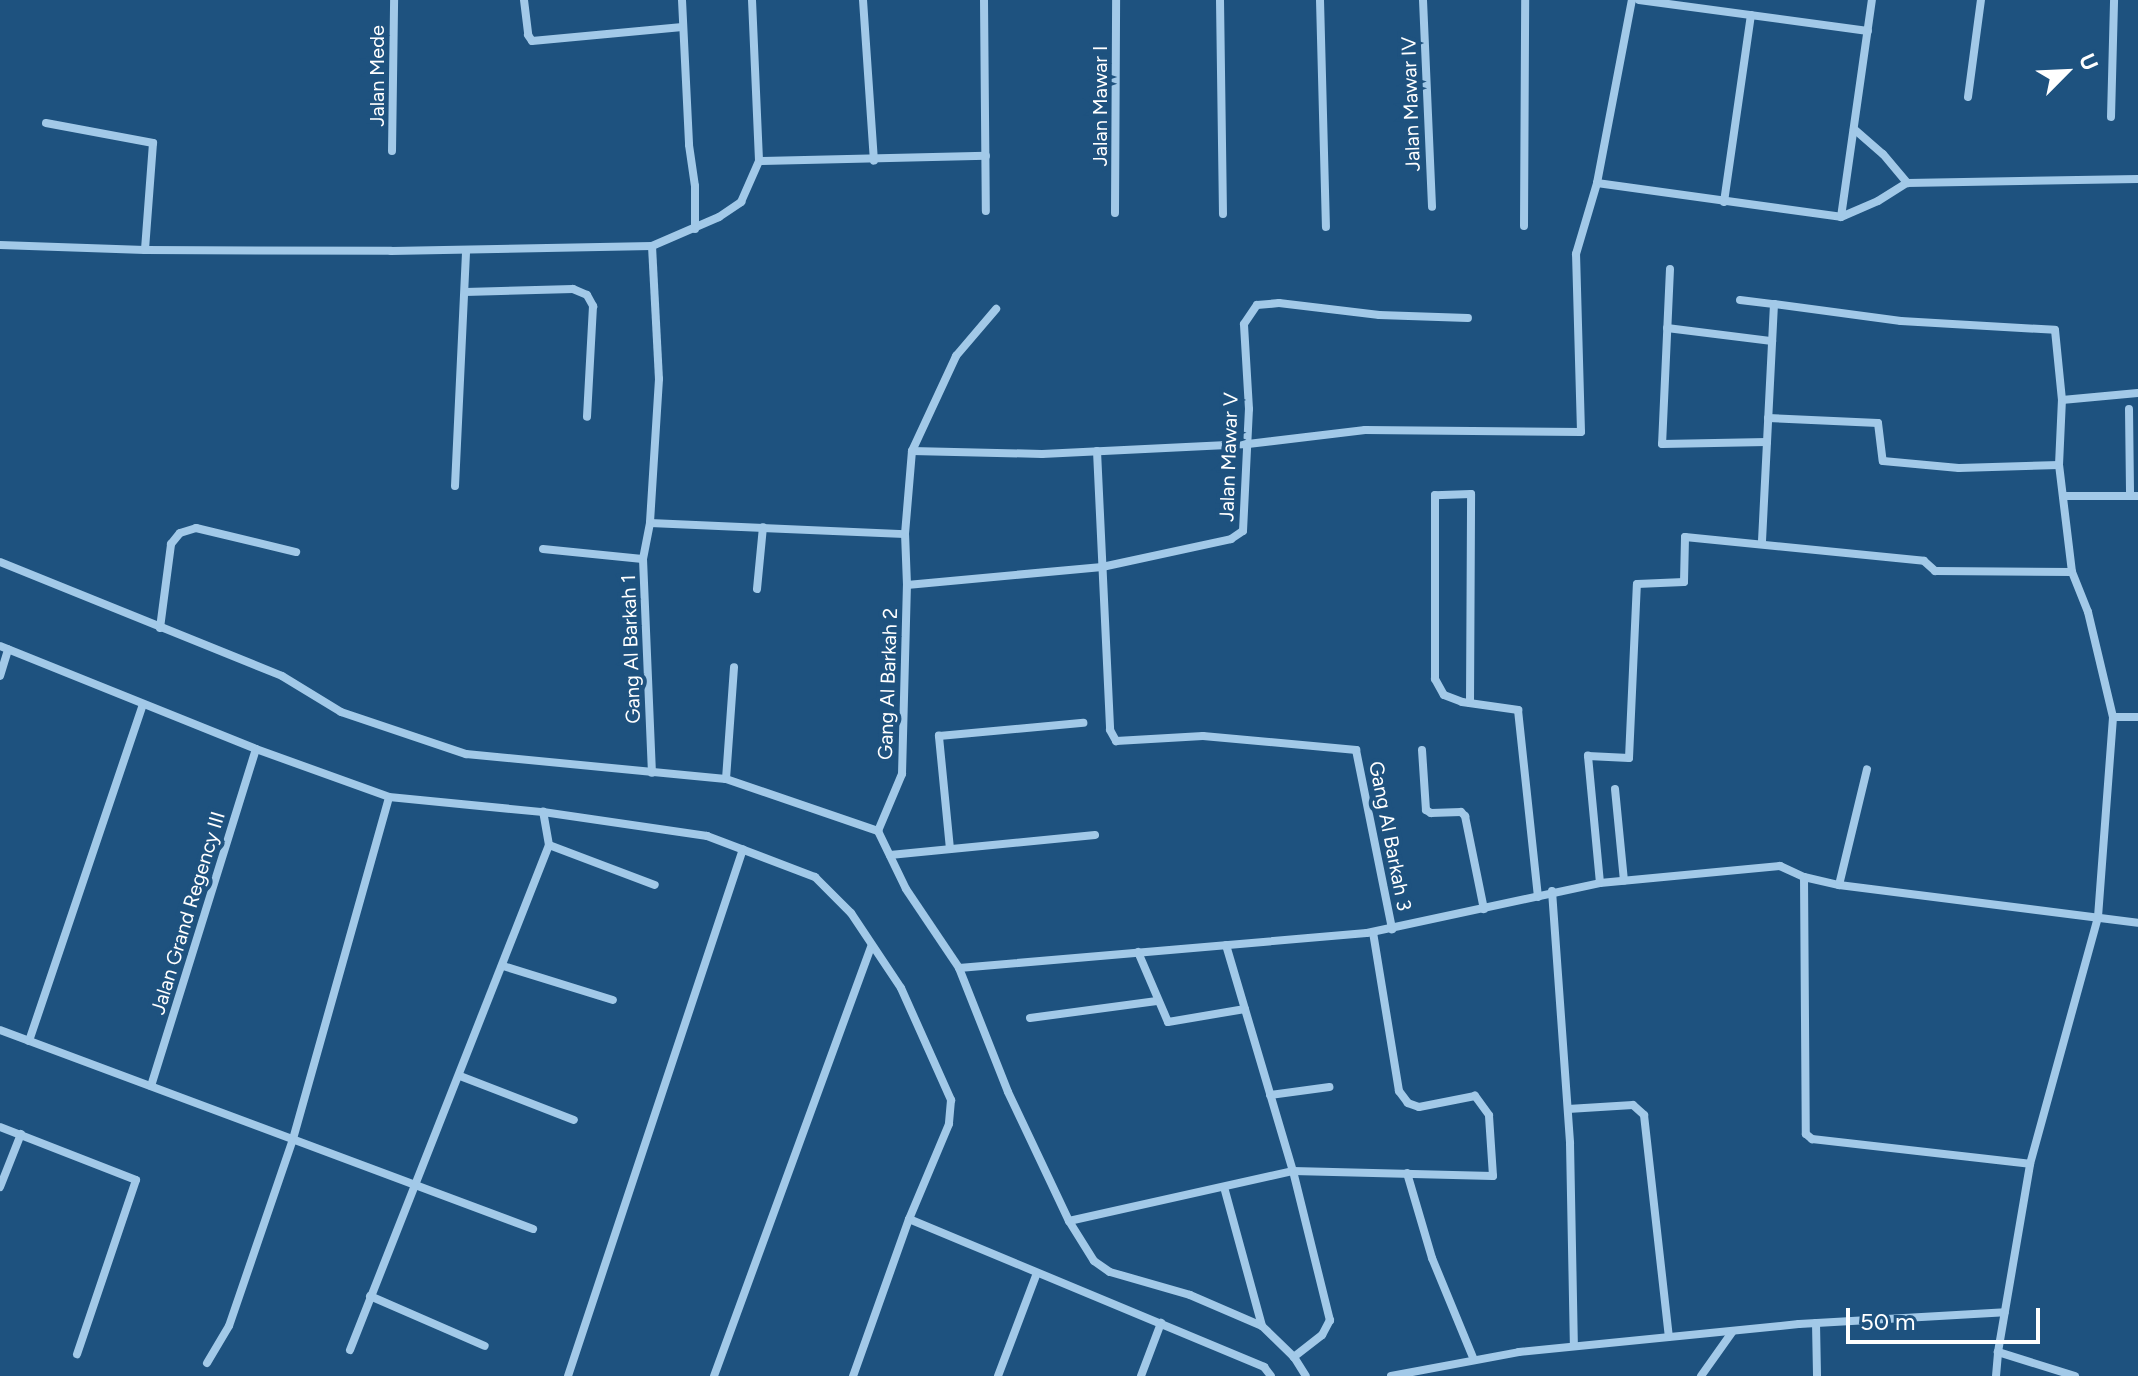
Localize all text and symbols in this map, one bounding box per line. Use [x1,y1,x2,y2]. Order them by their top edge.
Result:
street label: Jalan Mede [365,25,389,127]
north arrow [2026,32,2106,112]
street label: Jalan Mawar IV [1397,36,1425,172]
street label: Jalan Mawar I [1088,46,1112,166]
text: U [2073,49,2104,75]
street label: Jalan Mawar V [1215,392,1243,522]
street label: Gang Al Barkah 1 [616,574,646,724]
street label: Gang Al Barkah 2 [873,607,903,761]
street label: Gang Al Barkah 3 [1364,759,1416,913]
street label: Jalan Grand Regency III [146,809,230,1017]
scale bar [1850,1292,2044,1342]
text: 50 m [1860,1307,1916,1336]

